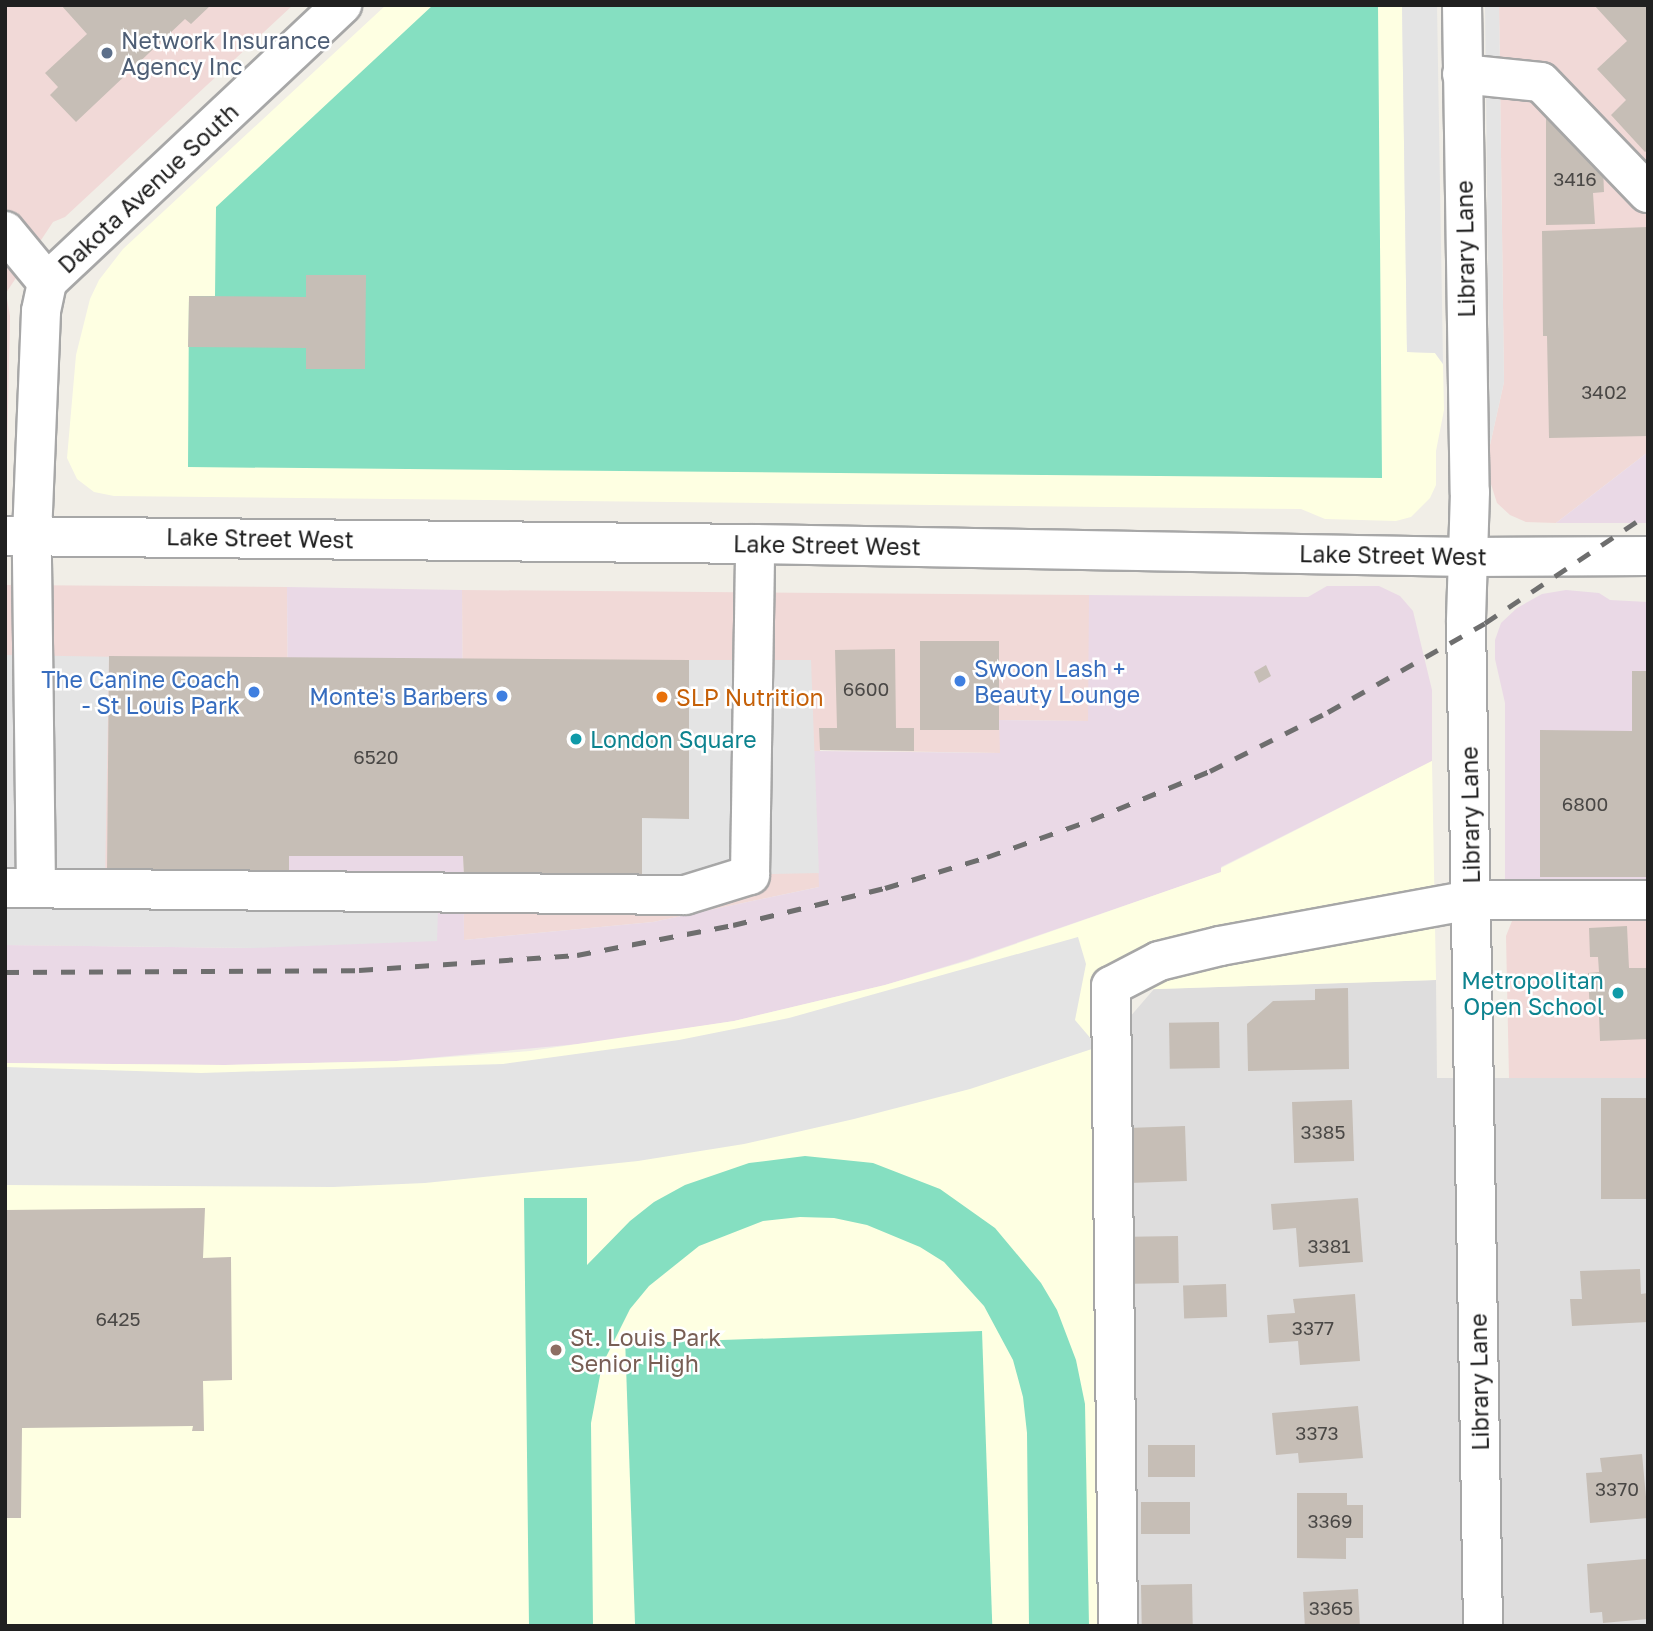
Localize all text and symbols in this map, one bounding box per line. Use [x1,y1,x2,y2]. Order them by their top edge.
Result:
place label: Network Insurance Agency Inc [121,26,330,80]
marker: Network Insurance Agency Inc [99,45,115,61]
street label: Dakota Avenue South [52,97,244,279]
house number: 3416 [1553,168,1597,190]
street label: Library Lane [1450,180,1480,318]
house number: 3402 [1581,381,1627,403]
street label: Lake Street West [166,523,354,553]
street label: Lake Street West [733,530,921,560]
street label: Lake Street West [1299,540,1487,570]
place label: Swoon Lash + Beauty Lounge [974,654,1140,708]
place label: The Canine Coach - St Louis Park [41,665,240,719]
marker: Swoon Lash + Beauty Lounge [952,673,968,689]
house number: 6600 [843,678,889,700]
place label: Monte's Barbers [309,682,488,710]
place label: SLP Nutrition [676,683,824,711]
marker: The Canine Coach - St Louis Park [246,684,262,700]
marker: Monte's Barbers [494,688,510,704]
marker: SLP Nutrition [654,689,670,705]
place label: London Square [590,725,757,753]
marker: London Square [568,731,584,747]
house number: 6520 [353,746,399,768]
street label: Library Lane [1455,746,1485,884]
house number: 6800 [1562,793,1608,815]
place label: Metropolitan Open School [1461,966,1604,1020]
marker: Metropolitan Open School [1610,985,1626,1001]
house number: 3385 [1301,1121,1345,1143]
house number: 3381 [1307,1235,1351,1257]
house number: 6425 [95,1308,141,1330]
street label: Library Lane [1464,1313,1494,1451]
house number: 3377 [1292,1317,1334,1339]
place label: St. Louis Park Senior High [570,1323,721,1377]
marker: St. Louis Park Senior High [548,1342,564,1358]
house number: 3373 [1295,1422,1339,1444]
house number: 3370 [1595,1478,1639,1500]
house number: 3369 [1307,1510,1353,1532]
house number: 3365 [1309,1597,1353,1619]

